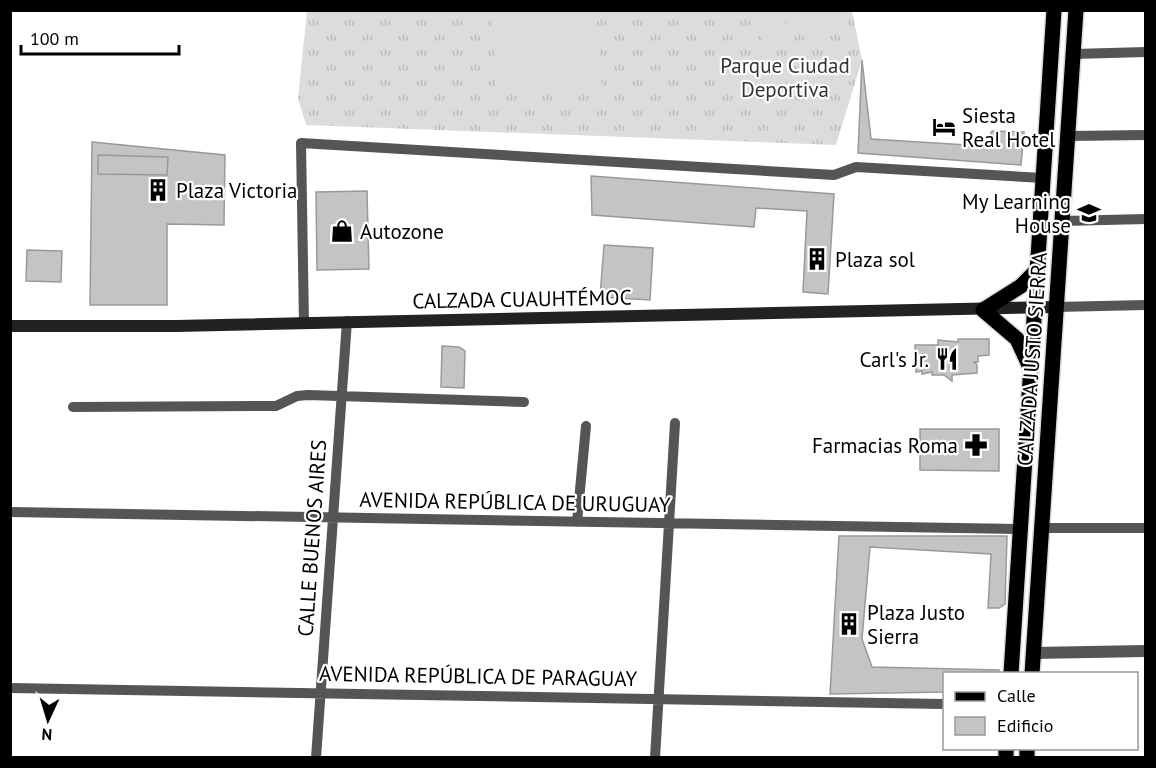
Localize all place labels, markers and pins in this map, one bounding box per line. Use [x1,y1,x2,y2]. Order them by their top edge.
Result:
place label: Siesta Real Hotel [962,102,1055,153]
hotel icon: Siesta Real Hotel [931,114,957,140]
building icon: Plaza Victoria [145,177,171,203]
place label: Plaza Victoria [176,177,297,204]
place label: My Learning House [962,188,1071,239]
school or university icon: My Learning House [1076,200,1102,226]
shop icon: Autozone [329,218,355,244]
place label: Autozone [360,218,444,245]
building icon: Plaza sol [804,246,830,272]
place label: Plaza sol [835,246,915,273]
place label: Carl's Jr. [859,346,929,373]
restaurant icon: Carl's Jr. [934,346,960,372]
place label: Farmacias Roma [812,432,958,459]
pharmacy icon: Farmacias Roma [963,432,989,458]
place label: Plaza Justo Sierra [867,599,965,650]
building icon: Plaza Justo Sierra [836,611,862,637]

